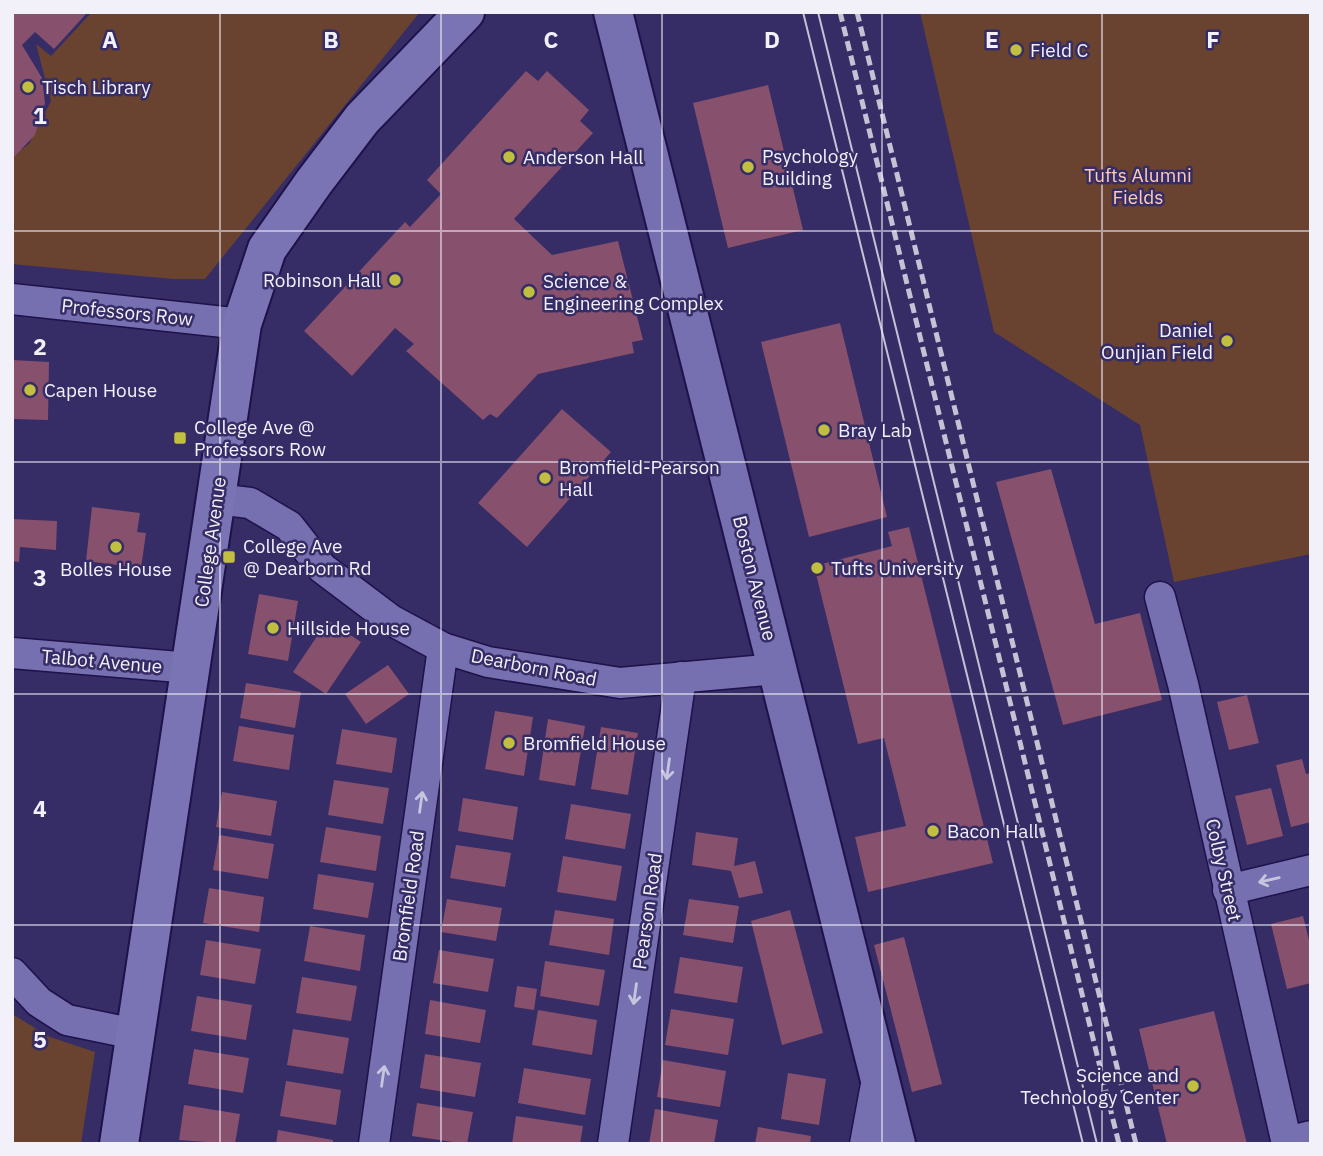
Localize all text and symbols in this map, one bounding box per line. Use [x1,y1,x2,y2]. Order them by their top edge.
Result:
text: A [102,24,118,54]
text: B [323,24,339,54]
text: C [544,24,559,54]
text: D [764,24,780,54]
text: E [985,24,999,54]
text: F [1206,24,1220,54]
place label: Field C [1030,38,1088,62]
marker: Field C [1008,42,1024,58]
place label: Tisch Library [42,75,151,99]
marker: Tisch Library [20,79,36,95]
text: 1 [33,100,47,130]
place label: Psychology Building [762,144,859,190]
place label: Anderson Hall [523,145,643,169]
marker: Anderson Hall [501,149,517,165]
marker: Psychology Building [740,159,756,175]
park label: Tufts Alumni Fields [1084,163,1192,209]
place label: Robinson Hall [263,268,381,292]
place label: Science & Engineering Complex [543,269,724,315]
marker: Robinson Hall [387,272,403,288]
marker: Science & Engineering Complex [521,284,537,300]
street label: Professors Row [60,293,194,331]
place label: Daniel Ounjian Field [1101,318,1213,364]
text: 2 [33,331,47,361]
marker: Daniel Ounjian Field [1219,333,1235,349]
place label: Capen House [44,378,157,402]
marker: Capen House [22,382,38,398]
place label: College Ave @ Professors Row [194,415,326,461]
place label: Bray Lab [838,418,912,442]
marker: Bray Lab [816,422,832,438]
marker: College Ave @ Professors Row [172,430,188,446]
place label: Bromfield-Pearson Hall [559,455,720,501]
marker: Bromfield-Pearson Hall [537,470,553,486]
street label: College Avenue [189,475,231,609]
street label: Boston Avenue [728,513,782,643]
place label: College Ave @ Dearborn Rd [243,534,372,580]
marker: Bolles House [108,539,124,555]
marker: College Ave @ Dearborn Rd [221,549,237,565]
place label: Tufts University [831,556,964,580]
place label: Bolles House [60,557,172,581]
marker: Tufts University [809,560,825,576]
text: 3 [33,562,47,592]
place label: Hillside House [287,616,410,640]
marker: Hillside House [265,620,281,636]
street label: Dearborn Road [469,643,599,691]
street label: Talbot Avenue [41,644,163,678]
place label: Bromfield House [523,731,666,755]
marker: Bromfield House [501,735,517,751]
one-way arrow [661,757,674,780]
one-way arrow [415,791,428,814]
text: 4 [33,793,47,823]
street label: Colby Street [1201,816,1247,924]
place label: Bacon Hall [947,819,1039,843]
marker: Bacon Hall [925,823,941,839]
street label: Bromfield Road [387,829,429,963]
street label: Pearson Road [627,851,667,971]
one-way arrow [1258,874,1281,887]
one-way arrow [628,982,641,1005]
text: 5 [33,1024,47,1054]
place label: Science and Technology Center [1020,1063,1179,1109]
one-way arrow [377,1065,390,1088]
marker: Science and Technology Center [1185,1078,1201,1094]

